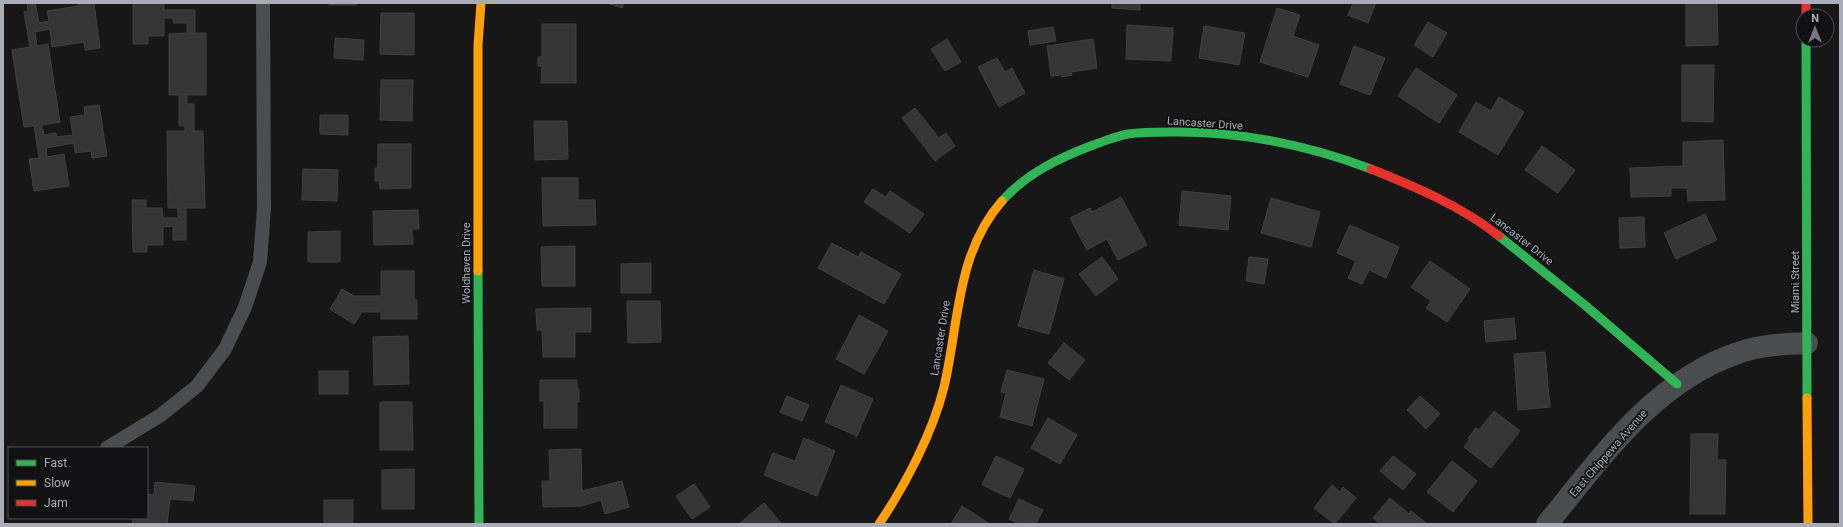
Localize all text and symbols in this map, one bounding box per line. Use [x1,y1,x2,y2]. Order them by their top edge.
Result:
north arrow [1795,8,1835,48]
text: N [1811,12,1819,25]
street label: Lancaster Drive [1167,114,1243,133]
street label: Lancaster Drive [1488,211,1556,268]
street label: Woldhaven Drive [460,222,473,304]
street label: Miami Street [1789,250,1802,313]
street label: Lancaster Drive [928,299,953,377]
street label: East Chippewa Avenue [1567,407,1650,500]
legend [8,447,148,519]
text: Fast [44,456,67,470]
text: Slow [44,476,70,490]
text: Jam [44,496,68,510]

